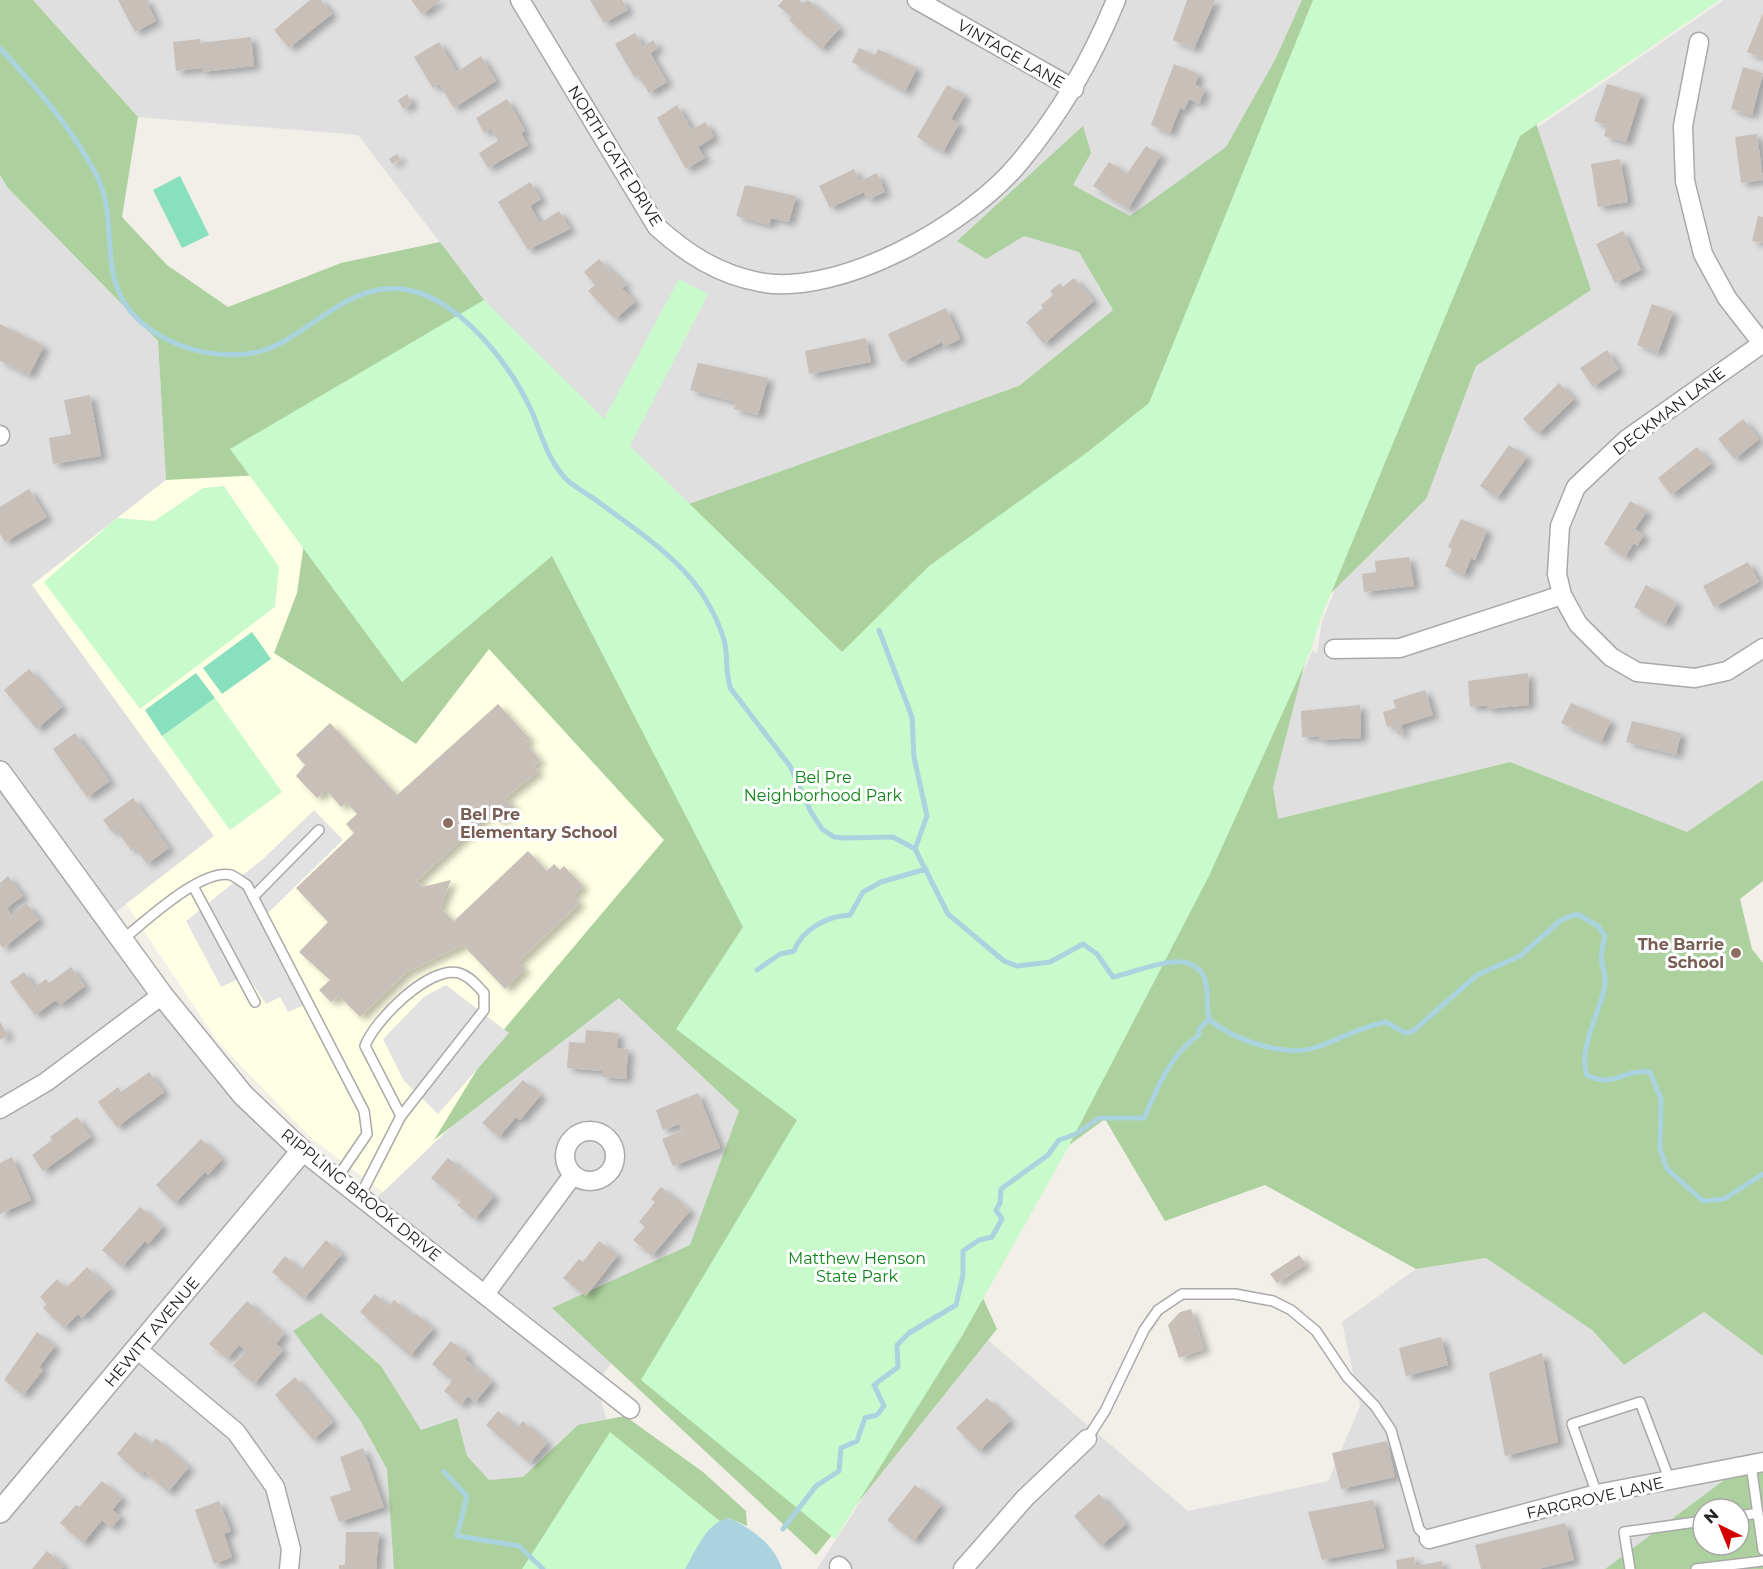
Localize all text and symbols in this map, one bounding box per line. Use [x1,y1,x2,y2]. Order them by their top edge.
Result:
street label: VINTAGE LANE [954,16,1068,92]
street label: NORTH GATE DRIVE [564,82,666,230]
street label: DECKMAN LANE [1609,363,1729,459]
park label: Bel Pre Neighborhood Park [744,768,903,805]
place label: Bel Pre Elementary School [460,805,618,842]
marker: Bel Pre Elementary School [441,816,455,830]
place label: The Barrie School [1638,935,1724,972]
marker: The Barrie School [1729,946,1743,960]
street label: RIPPLING BROOK DRIVE [277,1125,445,1265]
park label: Matthew Henson State Park [788,1249,926,1286]
street label: HEWITT AVENUE [101,1273,203,1391]
street label: FARGROVE LANE [1525,1473,1665,1523]
north arrow [1691,1497,1751,1557]
text: N [1700,1505,1722,1528]

